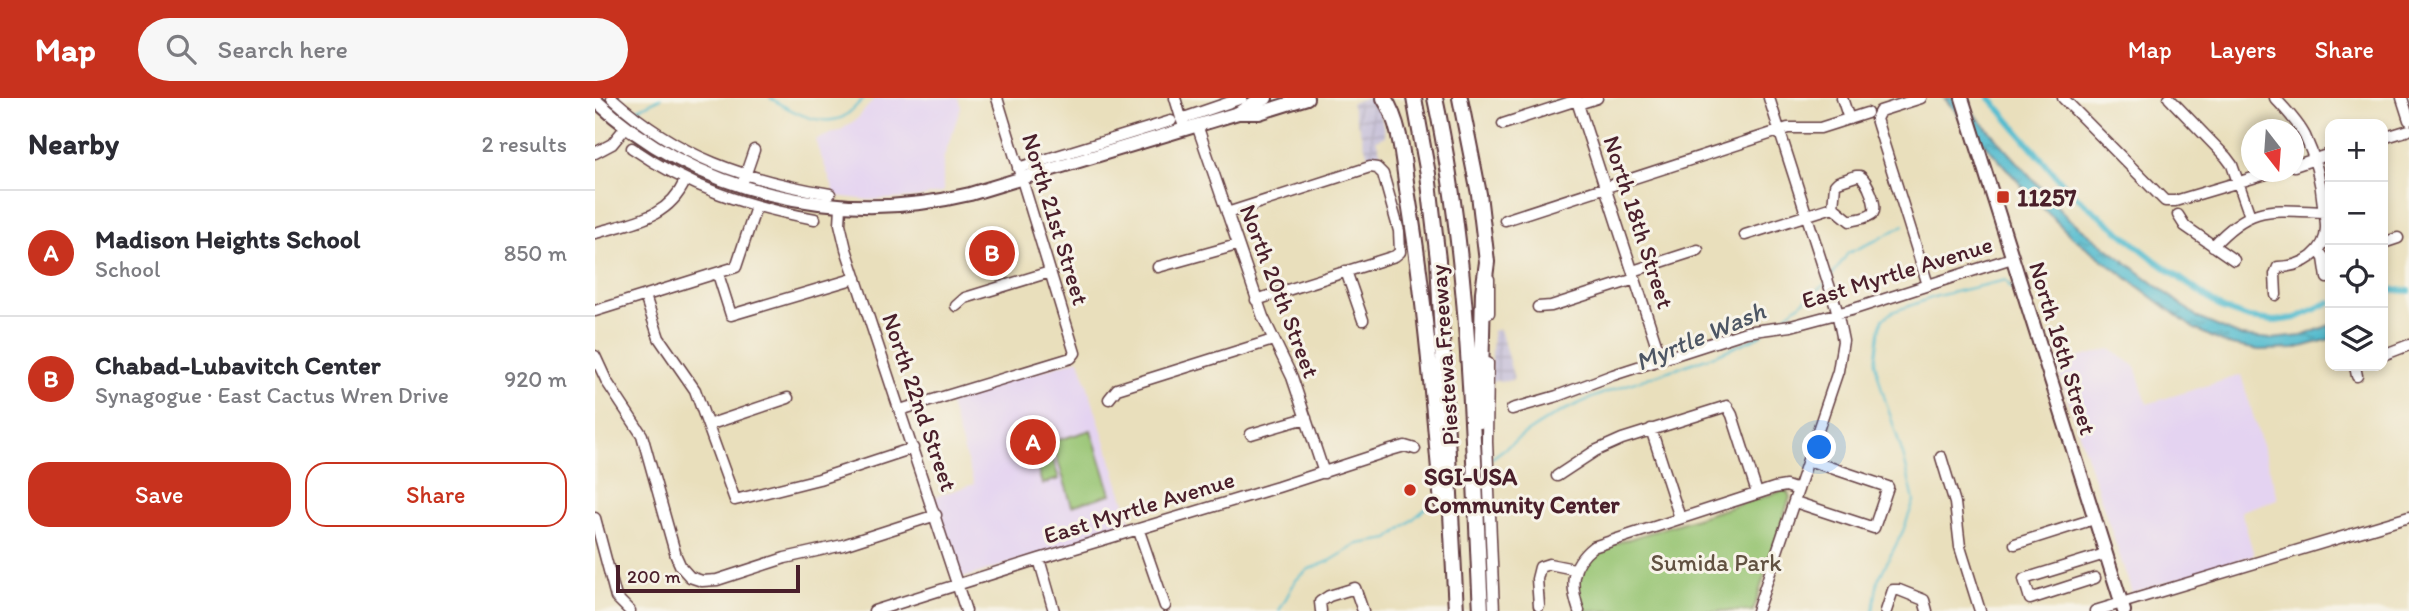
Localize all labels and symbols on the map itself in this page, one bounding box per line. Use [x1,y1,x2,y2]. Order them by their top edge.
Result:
north arrow [2241,119,2304,182]
street label: North 21st Street [1016,130,1096,308]
street label: North 18th Street [1597,132,1681,312]
place label: 11257 [2017,183,2076,212]
marker: 11257 [1995,189,2011,205]
street label: North 20th Street [1234,200,1326,382]
pin: B [969,227,1015,279]
street label: East Myrtle Avenue [1798,229,1996,315]
street label: North 16th Street [2023,258,2103,438]
street label: Piestewa Freeway [1423,263,1465,447]
water label: Myrtle Wash [1630,294,1770,378]
street label: North 22nd Street [876,309,964,495]
pin: A [1010,416,1056,468]
your location [1802,430,1836,464]
place label: SGI-USA Community Center [1424,462,1621,520]
street label: East Myrtle Avenue [1040,464,1238,550]
marker: SGI-USA Community Center [1402,482,1418,498]
park label: Sumida Park [1650,548,1782,577]
scale bar [616,562,800,594]

